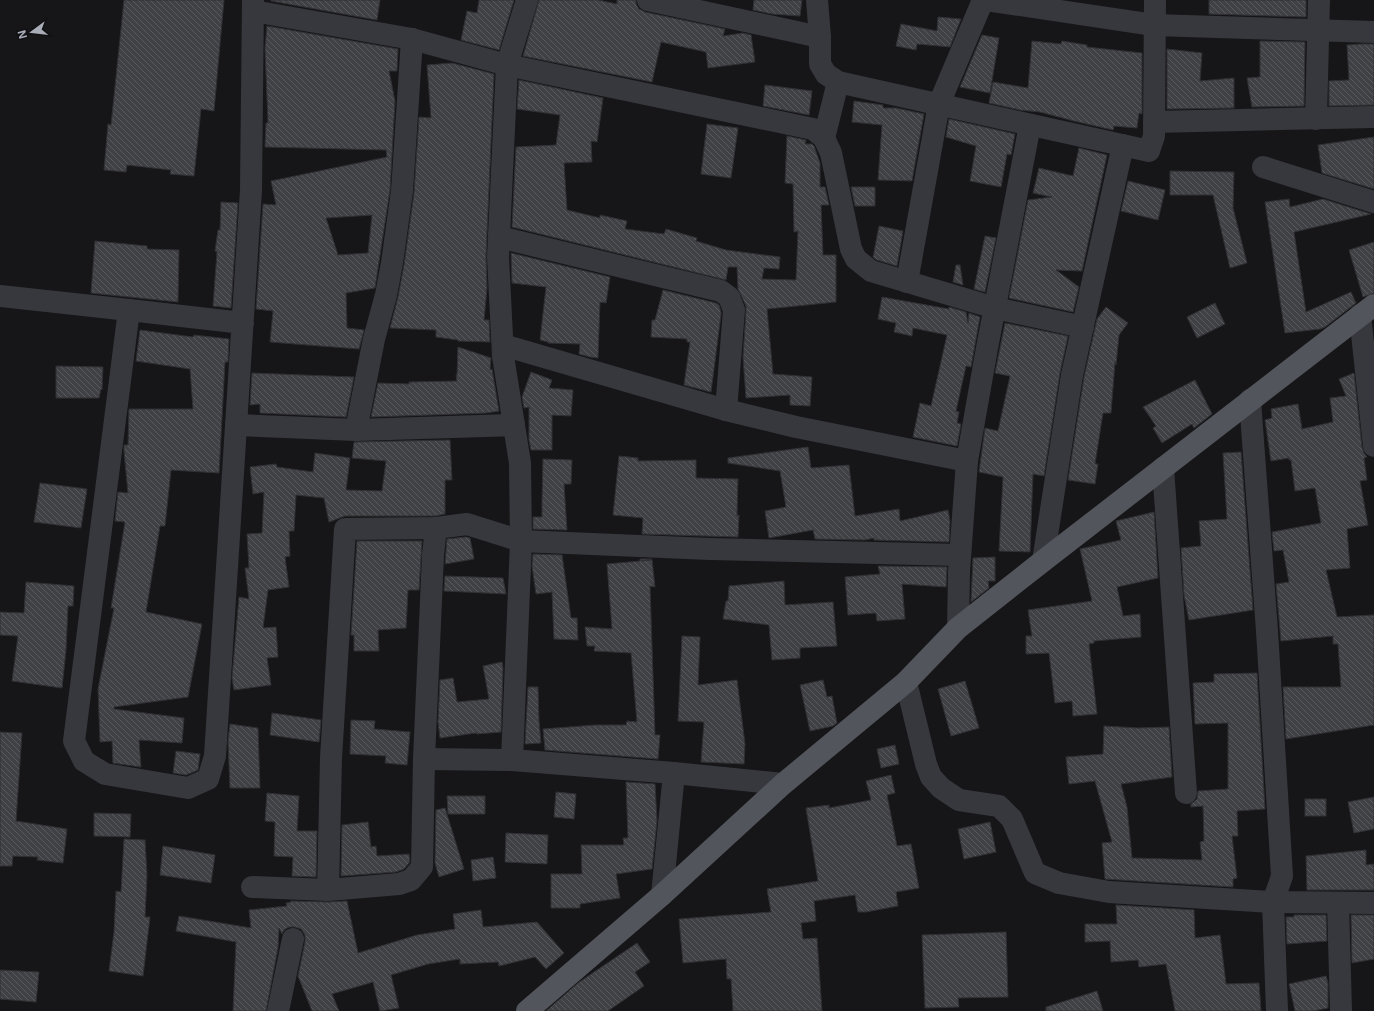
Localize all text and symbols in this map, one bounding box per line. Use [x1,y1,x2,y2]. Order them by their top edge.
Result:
north arrow [12,12,52,52]
text: N [14,29,30,40]

